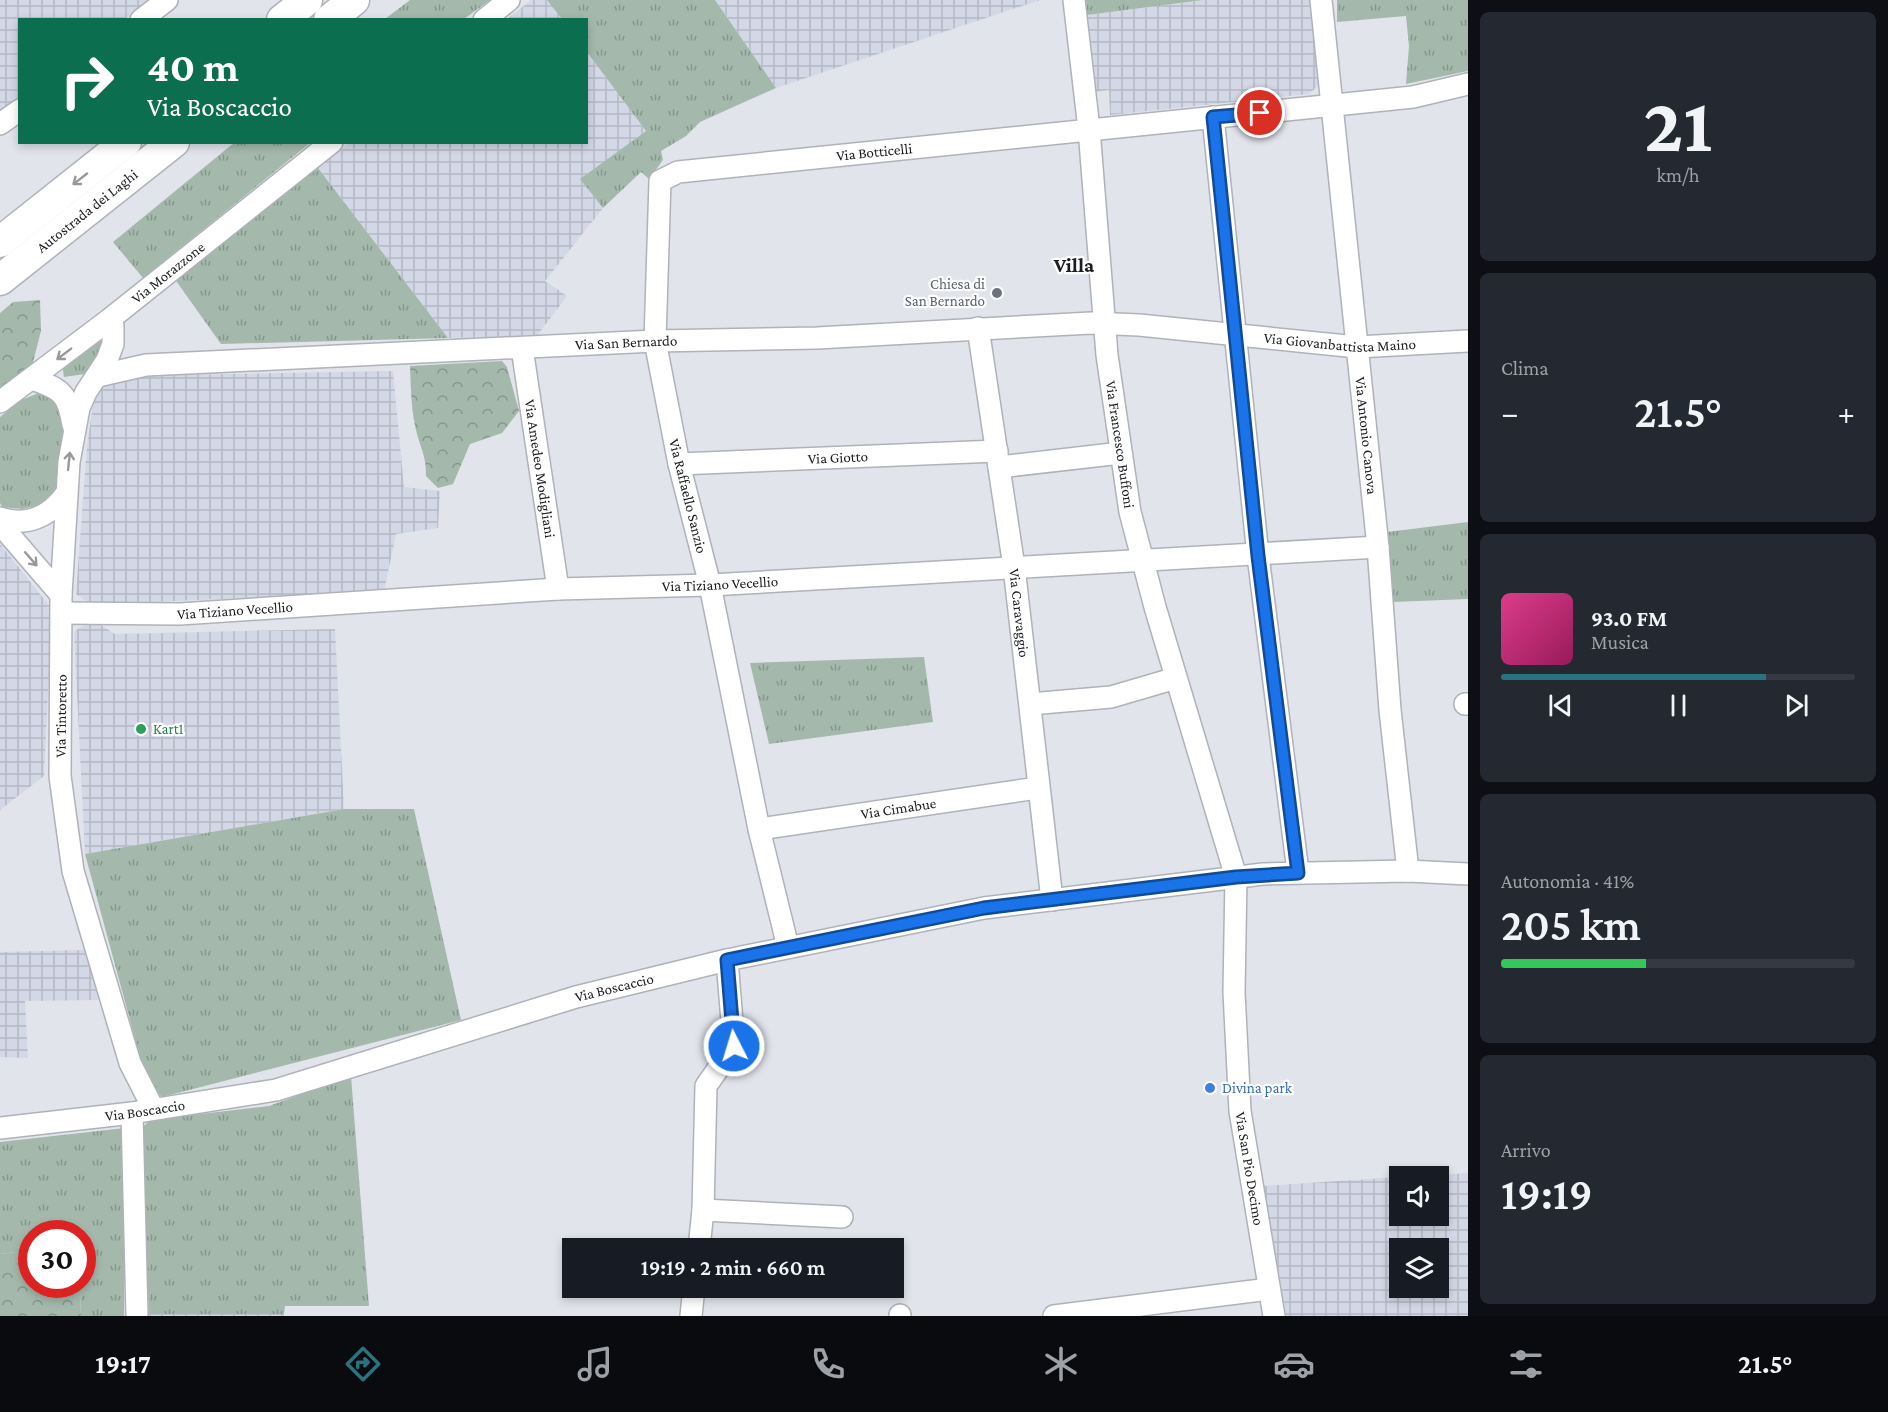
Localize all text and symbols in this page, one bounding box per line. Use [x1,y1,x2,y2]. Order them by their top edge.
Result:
icon: right [48,42,126,120]
text: 40 m [147,43,239,90]
text: 21 [1644,81,1712,168]
pin [1234,87,1285,138]
text: Via Boscaccio [147,92,292,122]
icon: arrive [1243,96,1276,129]
street label: Via Botticelli [835,140,913,164]
text: km/h [1656,164,1700,186]
street label: Autostrada dei Laghi [33,166,141,256]
one-way arrow [73,172,89,185]
street label: Via Morazzone [128,239,208,307]
district label: Villa [1053,253,1095,277]
place label: Chiesa di San Bernardo [905,276,985,309]
marker: Chiesa di San Bernardo [990,286,1004,300]
street label: Via Giovanbattista Maino [1263,330,1416,355]
street label: Via San Bernardo [575,333,678,353]
one-way arrow [56,348,72,361]
text: Clima [1501,357,1549,379]
street label: Via Antonio Canova [1352,376,1380,495]
street label: Via Francesco Buffoni [1103,380,1137,509]
text: 21.5° [1634,387,1722,437]
text: − [1501,394,1518,431]
text: + [1838,394,1855,431]
street label: Via Amedeo Modigliani [522,398,558,539]
street label: Via Raffaello Sanzio [666,437,710,555]
street label: Via Giotto [807,448,868,467]
one-way arrow [64,452,75,472]
one-way arrow [24,551,37,567]
street label: Via Caravaggio [1006,568,1032,658]
street label: Via Tiziano Vecellio [662,573,779,594]
street label: Via Tiziano Vecellio [176,599,293,622]
text: 93.0 FM [1591,606,1667,631]
text: Musica [1591,631,1649,653]
street label: Via Tintoretto [52,674,70,758]
icon: previous [1544,689,1577,722]
icon: pause [1662,689,1695,722]
icon: next [1780,689,1813,722]
place label: Kart1 [153,721,183,737]
marker: Kart1 [134,722,148,736]
street label: Via Cimabue [860,795,938,822]
text: Autonomia · 41% [1501,870,1634,892]
text: 205 km [1501,900,1641,950]
street label: Via Boscaccio [573,970,655,1005]
position arrow [702,1014,766,1078]
place label: Divina park [1222,1080,1293,1097]
marker: Divina park [1203,1081,1217,1095]
street label: Via Boscaccio [104,1097,186,1124]
street label: Via San Pio Decimo [1232,1111,1267,1227]
text: Arrivo [1501,1139,1551,1161]
map controls [1389,1166,1449,1298]
button: sound [1389,1166,1449,1226]
text: 19:19 [1501,1169,1593,1219]
speed limit sign: 30 [18,1220,96,1298]
button: layers [1389,1238,1449,1298]
text: 19:19 · 2 min · 660 m [641,1255,825,1280]
icon: directions [342,1343,384,1385]
icon: music [574,1343,616,1385]
icon: phone [807,1343,849,1385]
icon: climate [1040,1343,1082,1385]
icon: car [1273,1343,1315,1385]
icon: filters [1505,1343,1547,1385]
text: 19:17 [95,1349,151,1379]
text: 21.5° [1738,1349,1793,1379]

